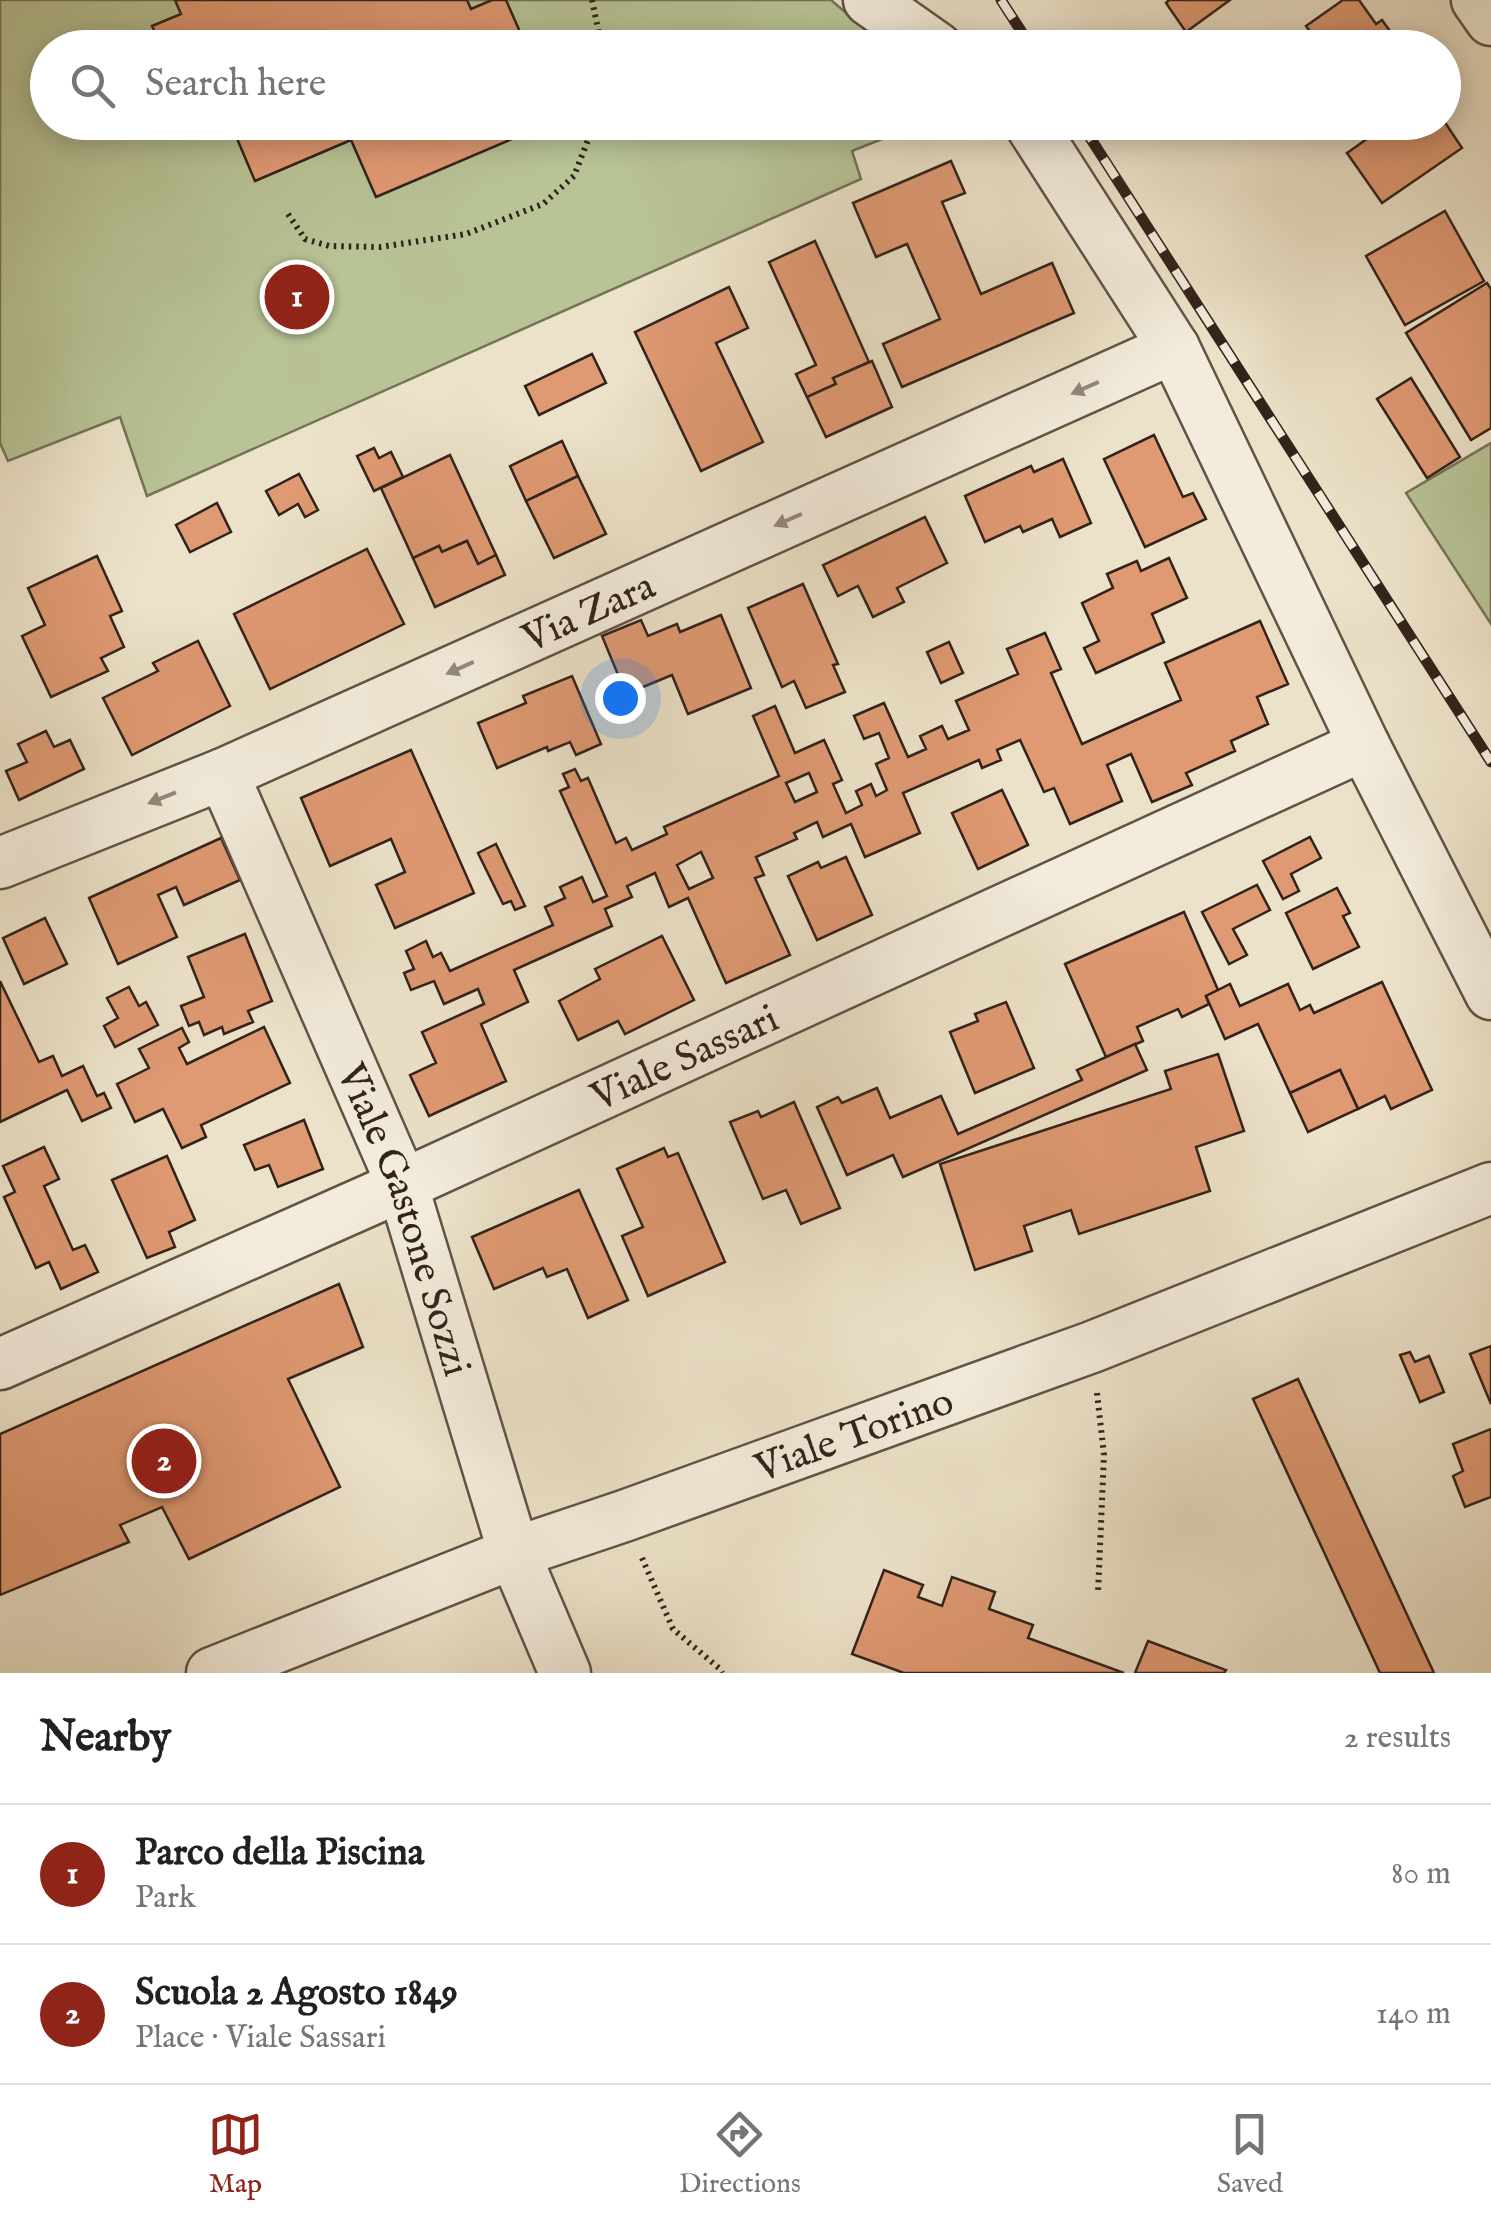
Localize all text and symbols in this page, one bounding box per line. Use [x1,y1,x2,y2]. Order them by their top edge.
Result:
search box [30,30,1461,140]
icon: search [65,58,120,113]
text: Search here [145,61,326,109]
pin: 1 [264,260,330,334]
one-way arrow [1070,380,1100,396]
one-way arrow [773,512,802,529]
street label: Via Zara [514,561,664,666]
one-way arrow [445,659,474,676]
your location [595,673,646,724]
one-way arrow [147,791,177,807]
street label: Viale Sassari [583,994,787,1125]
street label: Viale Gastone Sozzi [323,1056,481,1383]
street label: Viale Torino [748,1377,961,1496]
pin: 2 [132,1424,196,1498]
text: Nearby [40,1712,171,1765]
text: 2 results [1344,1718,1451,1759]
text: Parco della Piscina [135,1830,424,1878]
text: 1 [67,1854,78,1895]
text: 80 m [1391,1854,1451,1895]
text: Park [135,1878,196,1919]
text: Scuola 2 Agosto 1849 [135,1970,458,2018]
text: 2 [65,1994,80,2035]
text: 140 m [1376,1994,1451,2035]
text: Place · Viale Sassari [135,2018,386,2059]
tab: Map [208,2107,263,2202]
tab: Directions [679,2107,801,2202]
tab: Saved [1217,2107,1283,2202]

